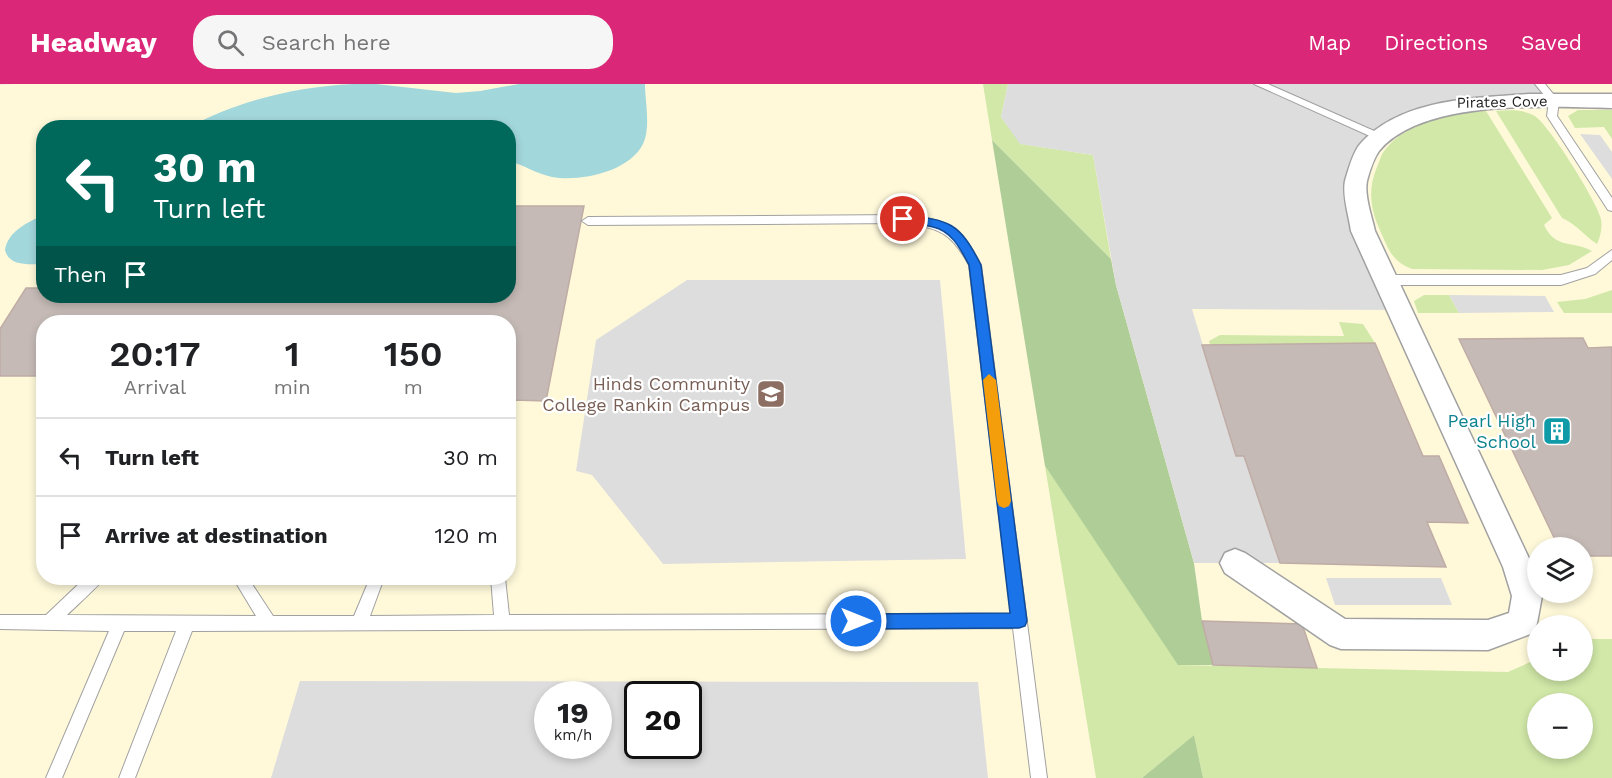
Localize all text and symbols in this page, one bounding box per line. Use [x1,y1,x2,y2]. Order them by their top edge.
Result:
search box [193,15,613,69]
text: Headway [30,26,157,59]
icon: search [214,26,247,59]
text: Search here [262,30,391,55]
text: Map [1308,30,1351,55]
text: Directions [1384,30,1488,55]
text: Saved [1521,30,1582,55]
street label: Pirates Cove [1456,92,1548,112]
text: 30 m [153,143,257,192]
icon: left [54,144,132,222]
text: Turn left [153,193,265,225]
pin [877,193,928,244]
icon: arrive [886,202,919,235]
icon: arrive [119,258,152,291]
text: Then [54,262,107,287]
text: 20:17 [109,333,201,375]
text: 1 [285,333,300,375]
text: 150 [384,333,443,375]
place label: Hinds Community College Rankin Campus [542,373,751,415]
text: Arrival [124,375,186,399]
text: min [274,375,311,399]
text: m [404,375,423,399]
school or university icon: Hinds Community College Rankin Campus [755,378,787,410]
place label: Pearl High School [1448,410,1536,452]
building icon: Pearl High School [1541,415,1573,447]
icon: left [54,441,87,474]
text: Turn left [105,445,199,470]
text: 30 m [443,445,498,470]
icon: arrive [54,519,87,552]
text: Arrive at destination [105,523,328,548]
text: 120 m [434,523,498,548]
map controls [1527,537,1593,759]
button: layers [1527,537,1593,603]
position arrow [824,589,888,653]
button: + [1527,615,1593,681]
speed limit sign: 20 [624,681,702,759]
button: − [1527,693,1593,759]
text: 19 [557,695,589,730]
text: km/h [554,726,592,744]

